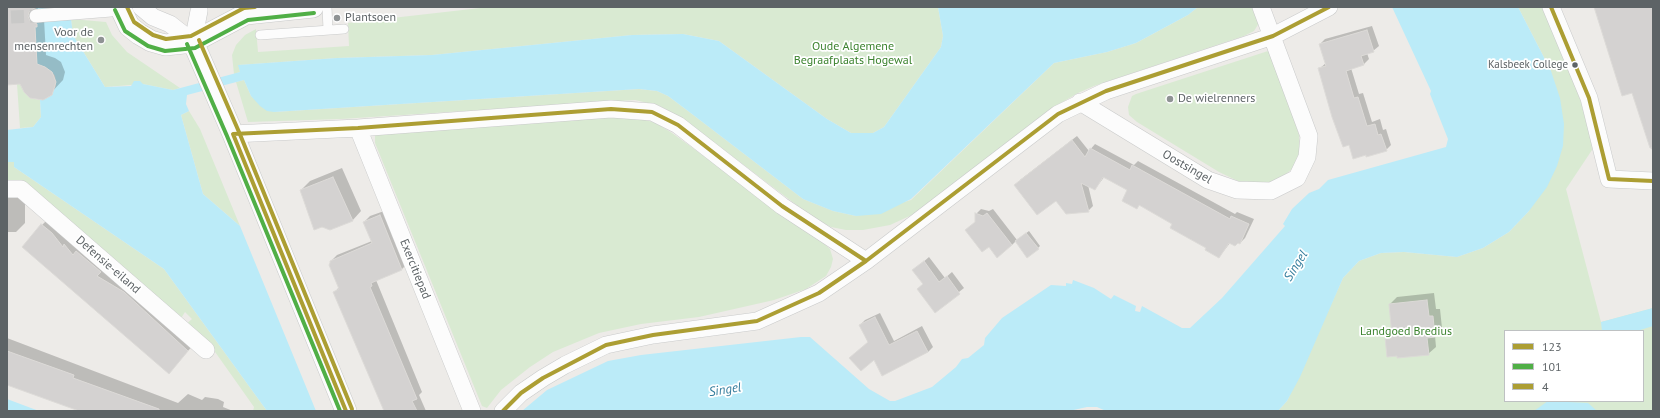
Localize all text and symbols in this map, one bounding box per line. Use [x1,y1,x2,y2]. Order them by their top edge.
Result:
place label: Plantsoen [345,11,396,25]
marker: Plantsoen [332,13,342,23]
place label: Voor de mensenrechten [14,26,93,54]
marker: Voor de mensenrechten [96,35,106,45]
park label: Oude Algemene Begraafplaats Hogewal [794,40,912,68]
place label: Kalsbeek College [1488,58,1568,72]
marker: Kalsbeek College [1570,60,1580,70]
place label: De wielrenners [1178,92,1255,106]
marker: De wielrenners [1165,94,1175,104]
street label: Oostsingel [1160,147,1214,187]
street label: Defensie-eiland [73,233,143,297]
street label: Exercitiepad [396,237,434,301]
water label: Singel [1281,248,1311,284]
park label: Landgoed Bredius [1360,325,1452,339]
legend [1504,330,1644,402]
text: 123 [1542,339,1562,354]
text: 101 [1542,359,1562,374]
text: 4 [1542,379,1549,394]
water label: Singel [708,380,742,400]

